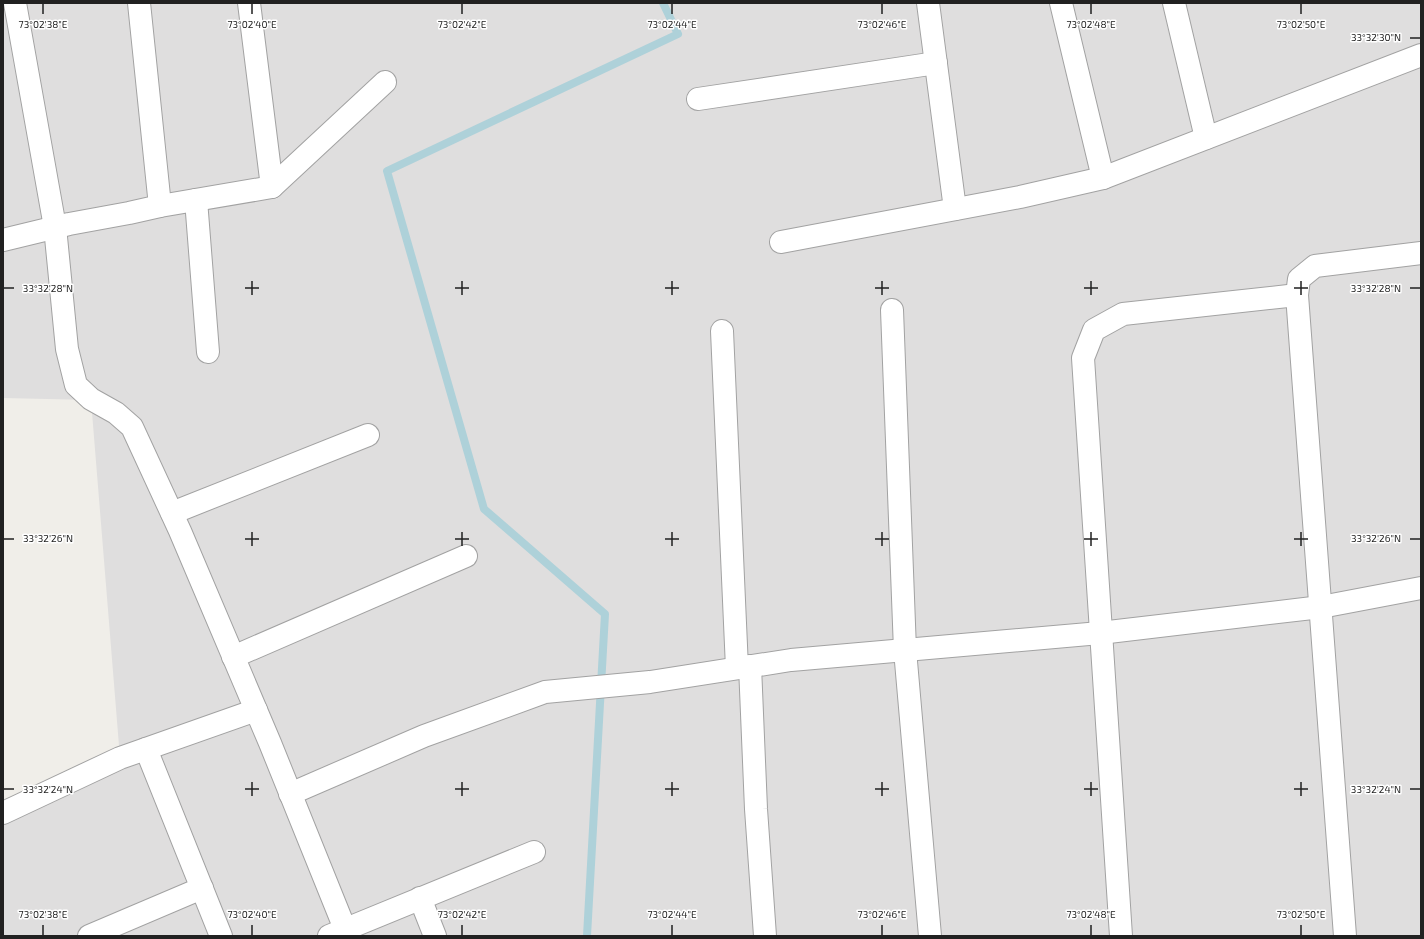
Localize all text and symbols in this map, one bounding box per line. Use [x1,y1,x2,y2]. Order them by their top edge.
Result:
text: 73°02'38"E [19,18,68,30]
text: 73°02'40"E [227,18,277,30]
text: 73°02'42"E [438,18,487,30]
text: 73°02'44"E [647,18,697,30]
text: 73°02'46"E [858,18,907,30]
text: 73°02'48"E [1066,18,1116,30]
text: 73°02'50"E [1277,18,1326,30]
text: 33°32'30"N [1351,31,1401,43]
text: 33°32'28"N [23,282,73,294]
text: 33°32'28"N [1351,282,1401,294]
text: 33°32'26"N [23,532,73,544]
text: 33°32'26"N [1351,532,1401,544]
text: 33°32'24"N [23,783,73,795]
text: 33°32'24"N [1351,783,1401,795]
text: 73°02'38"E [19,908,68,920]
text: 73°02'40"E [227,908,277,920]
text: 73°02'42"E [438,908,487,920]
text: 73°02'44"E [647,908,697,920]
text: 73°02'46"E [858,908,907,920]
text: 73°02'48"E [1066,908,1116,920]
text: 73°02'50"E [1277,908,1326,920]

